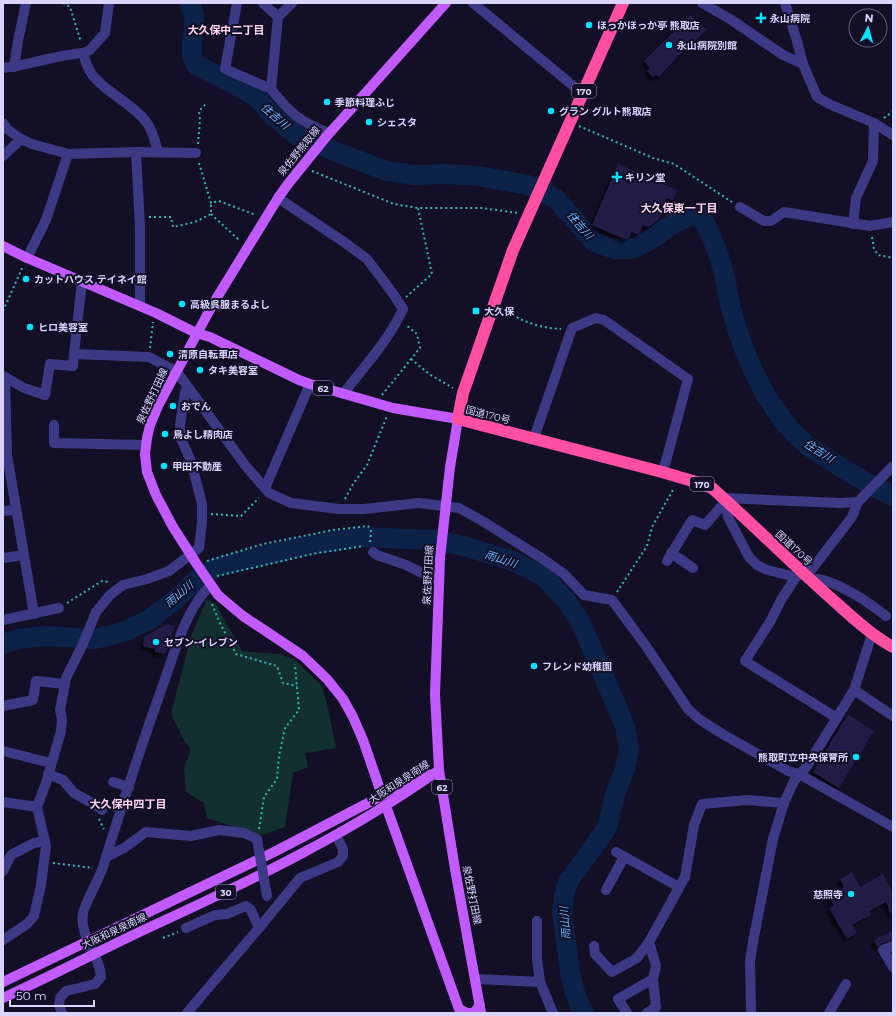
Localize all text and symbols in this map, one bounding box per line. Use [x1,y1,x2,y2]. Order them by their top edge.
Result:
north arrow [848,8,888,48]
text: N [864,11,874,25]
marker: 永山病院 [755,12,767,24]
place label: 永山病院 [770,12,810,25]
place label: ほっかほっか亭 熊取店 [597,19,700,32]
marker: ほっかほっか亭 熊取店 [584,20,594,30]
district label: 大久保中二丁目 [188,23,265,37]
place label: 永山病院別館 [677,39,737,52]
marker: 永山病院別館 [664,40,674,50]
road number: 170 [572,84,596,98]
place label: 季節料理ふじ [335,96,395,109]
marker: 季節料理ふじ [322,97,332,107]
water label: 住吉川 [258,100,293,133]
place label: グラン グルト熊取店 [559,105,652,118]
marker: グラン グルト熊取店 [546,106,556,116]
place label: シェスタ [377,116,417,129]
marker: シェスタ [364,117,374,127]
street label: 泉佐野熊取線 [275,124,323,178]
place label: キリン堂 [625,171,665,184]
marker: キリン堂 [612,172,622,182]
district label: 大久保東一丁目 [641,201,718,215]
water label: 住吉川 [564,208,597,243]
place label: カットハウス テイネイ館 [34,273,147,286]
marker: カットハウス テイネイ館 [21,274,31,284]
place label: 高級呉服まるよし [190,298,270,311]
marker: 高級呉服まるよし [177,299,187,309]
place label: 大久保 [484,305,515,318]
marker: 大久保 [471,306,481,316]
place label: ヒロ美容室 [38,321,88,334]
marker: ヒロ美容室 [25,322,35,332]
place label: 清原自転車店 [178,348,238,361]
marker: 清原自転車店 [165,349,175,359]
place label: タキ美容室 [208,364,258,377]
marker: タキ美容室 [195,365,205,375]
street label: 泉佐野打田線 [133,366,171,426]
road number: 62 [313,381,333,395]
place label: おでん [181,400,211,413]
marker: おでん [168,401,178,411]
street label: 国道170号 [464,403,512,427]
place label: 鳥よし精肉店 [173,428,233,441]
marker: 鳥よし精肉店 [160,429,170,439]
water label: 住吉川 [801,436,838,466]
place label: 甲田不動産 [172,460,222,473]
marker: 甲田不動産 [159,461,169,471]
road number: 170 [690,477,714,491]
street label: 国道170号 [773,528,815,568]
street label: 泉佐野打田線 [420,545,436,605]
water label: 雨山川 [483,547,520,571]
water label: 雨山川 [162,577,197,610]
place label: セブン-イレブン [164,636,238,649]
marker: セブン-イレブン [151,637,161,647]
place label: フレンド幼稚園 [542,660,612,673]
marker: フレンド幼稚園 [529,661,539,671]
place label: 熊取町立中央保育所 [758,751,848,764]
marker: 熊取町立中央保育所 [851,752,861,762]
street label: 大阪和泉泉南線 [366,757,432,807]
road number: 62 [432,780,452,794]
district label: 大久保中四丁目 [90,797,167,811]
street label: 泉佐野打田線 [460,864,484,926]
road number: 30 [216,885,236,899]
place label: 慈照寺 [813,888,843,901]
marker: 慈照寺 [846,889,856,899]
water label: 雨山川 [557,905,573,940]
street label: 大阪和泉泉南線 [80,910,148,952]
scale bar [10,982,94,1008]
text: 50 m [16,988,47,1003]

